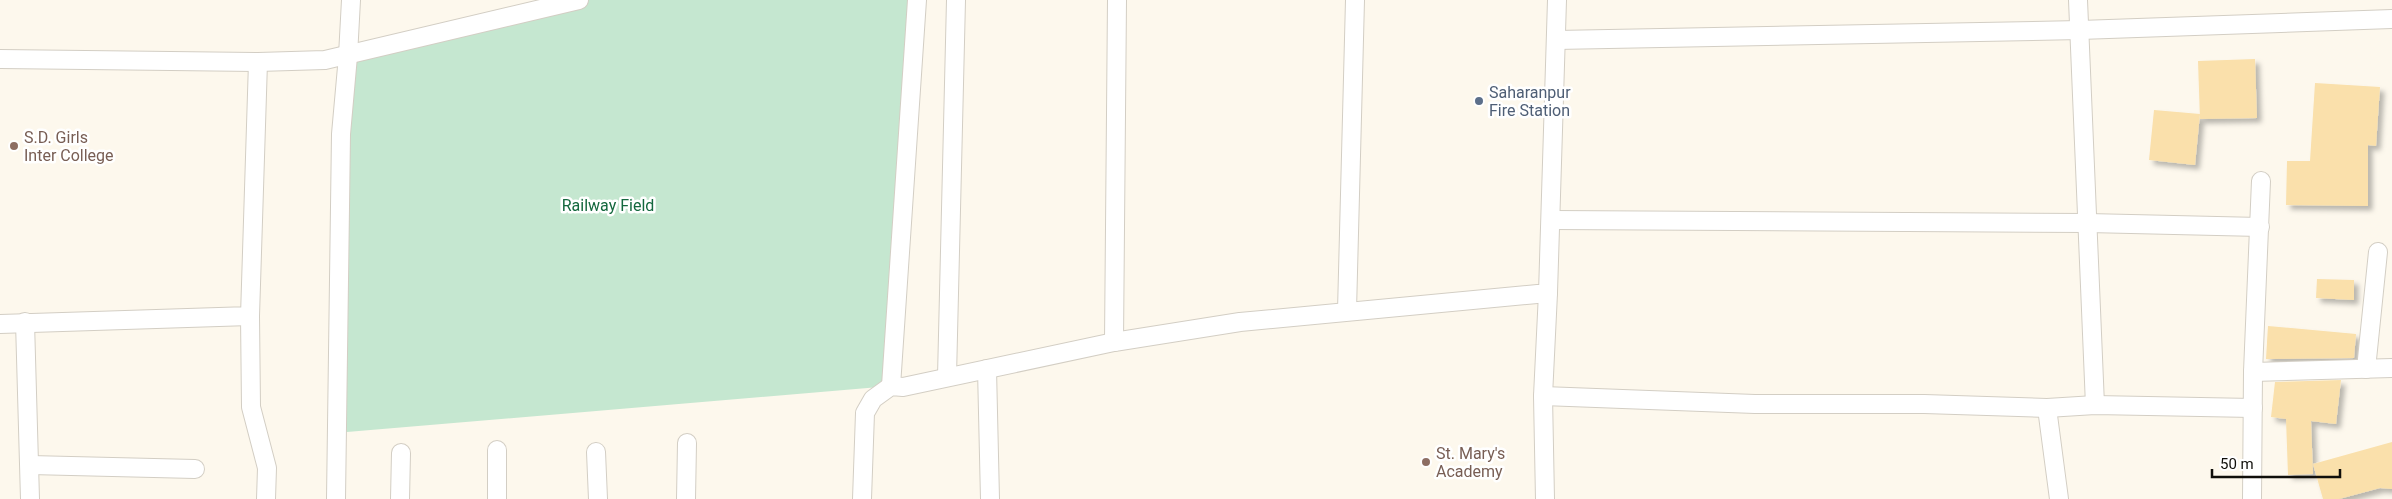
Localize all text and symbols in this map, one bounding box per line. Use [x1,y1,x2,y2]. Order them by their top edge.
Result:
place label: Saharanpur Fire Station [1489,83,1571,120]
marker: Saharanpur Fire Station [1473,95,1485,107]
place label: S.D. Girls Inter College [24,128,114,165]
marker: S.D. Girls Inter College [8,140,20,152]
park label: Railway Field [562,196,654,215]
place label: St. Mary's Academy [1436,444,1505,481]
scale bar [2212,446,2340,478]
text: 50 m [2220,455,2254,473]
marker: St. Mary's Academy [1420,456,1432,468]

